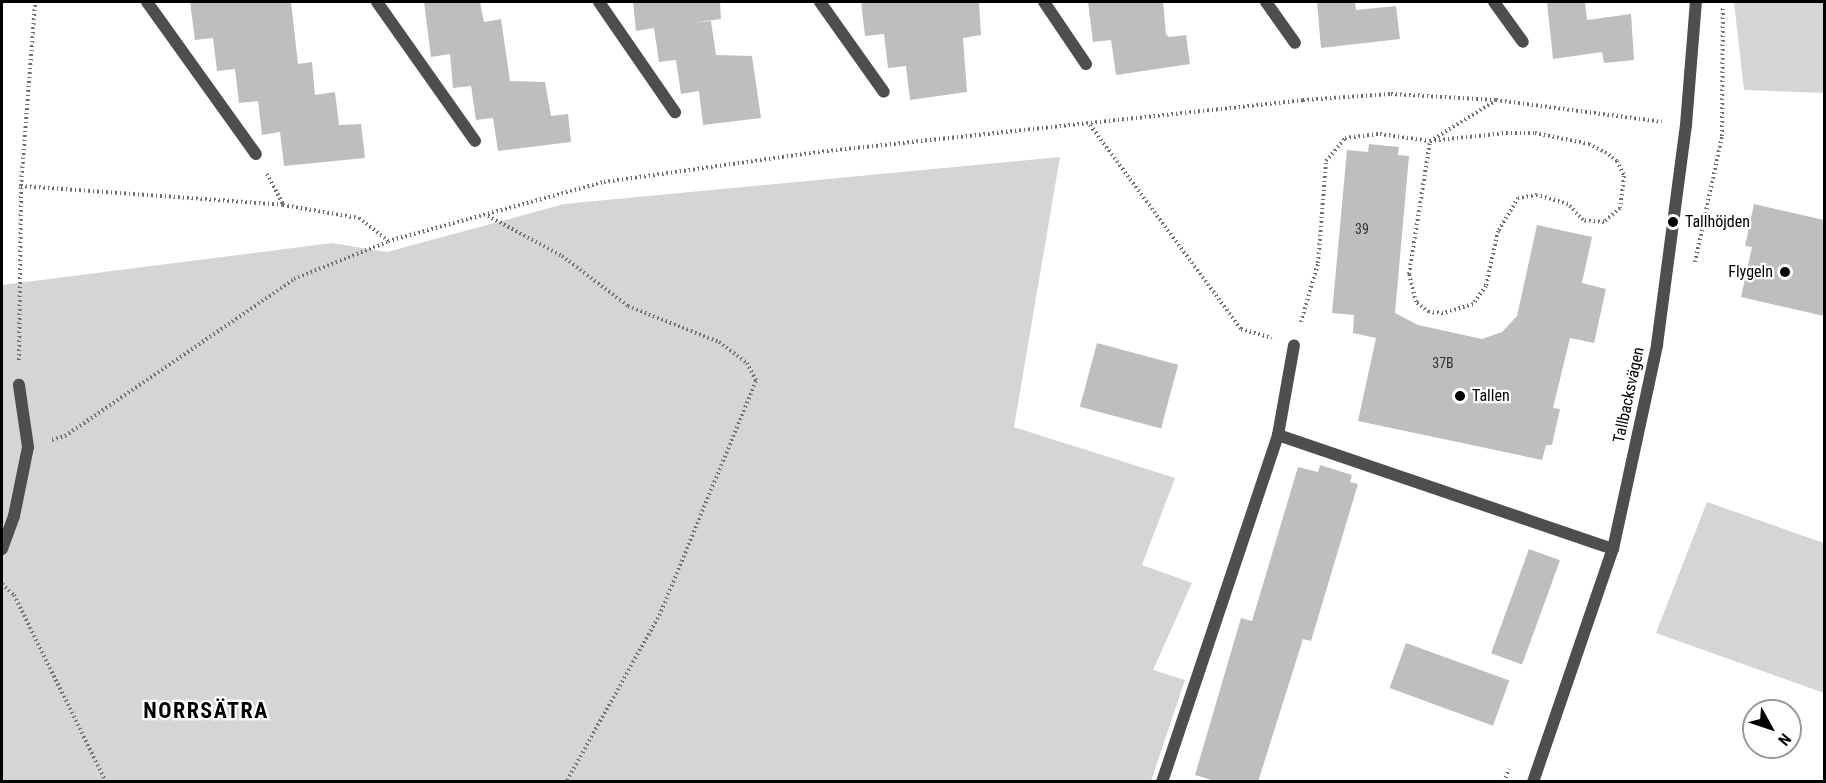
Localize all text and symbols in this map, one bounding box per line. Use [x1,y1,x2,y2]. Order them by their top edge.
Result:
place label: Tallhöjden [1685,212,1750,232]
marker: Tallhöjden [1666,215,1680,229]
house number: 39 [1355,221,1369,237]
place label: Flygeln [1728,262,1773,282]
marker: Flygeln [1778,265,1792,279]
street label: Tallbacksvägen [1609,345,1649,445]
house number: 37B [1432,355,1454,371]
place label: Tallen [1472,386,1510,406]
marker: Tallen [1453,389,1467,403]
district label: NORRSÄTRA [143,698,269,724]
north arrow [1742,699,1802,759]
text: N [1774,730,1795,749]

